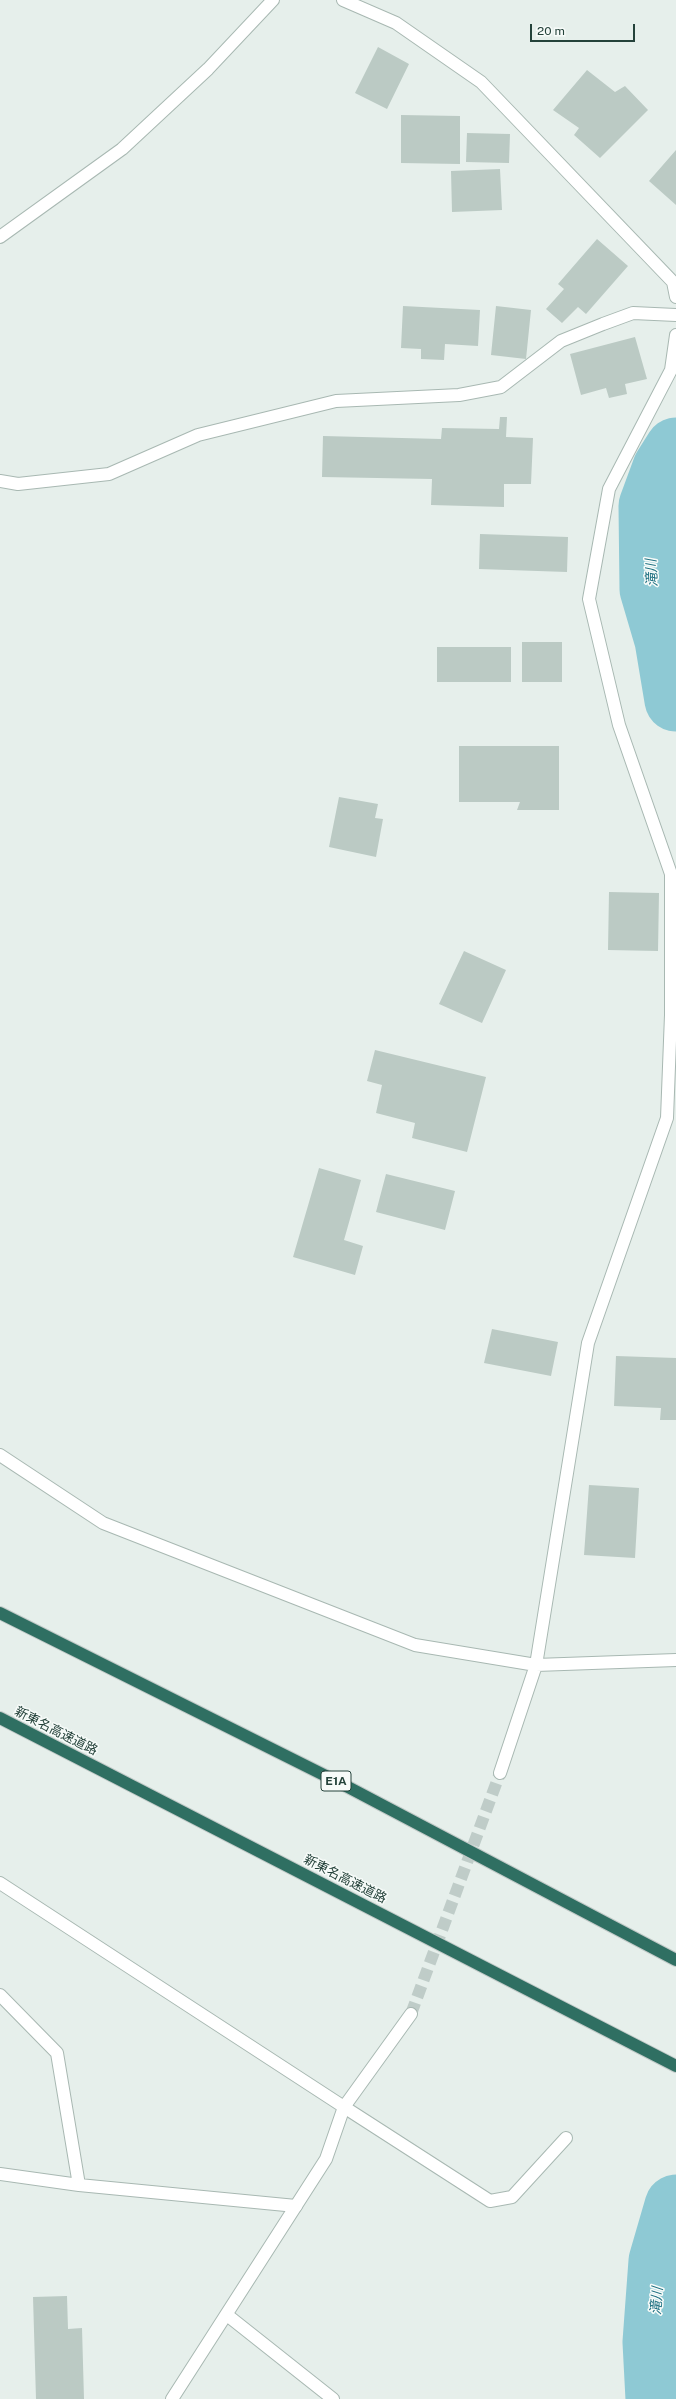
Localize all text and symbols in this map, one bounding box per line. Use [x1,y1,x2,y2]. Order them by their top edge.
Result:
scale bar [532,16,637,42]
text: 20 m [537,24,565,38]
water label: 滝川 [643,559,661,587]
street label: 新東名高速道路 [12,1703,100,1759]
road number: E1A [321,1771,351,1791]
street label: 新東名高速道路 [301,1851,389,1907]
water label: 滝川 [648,2286,666,2316]

